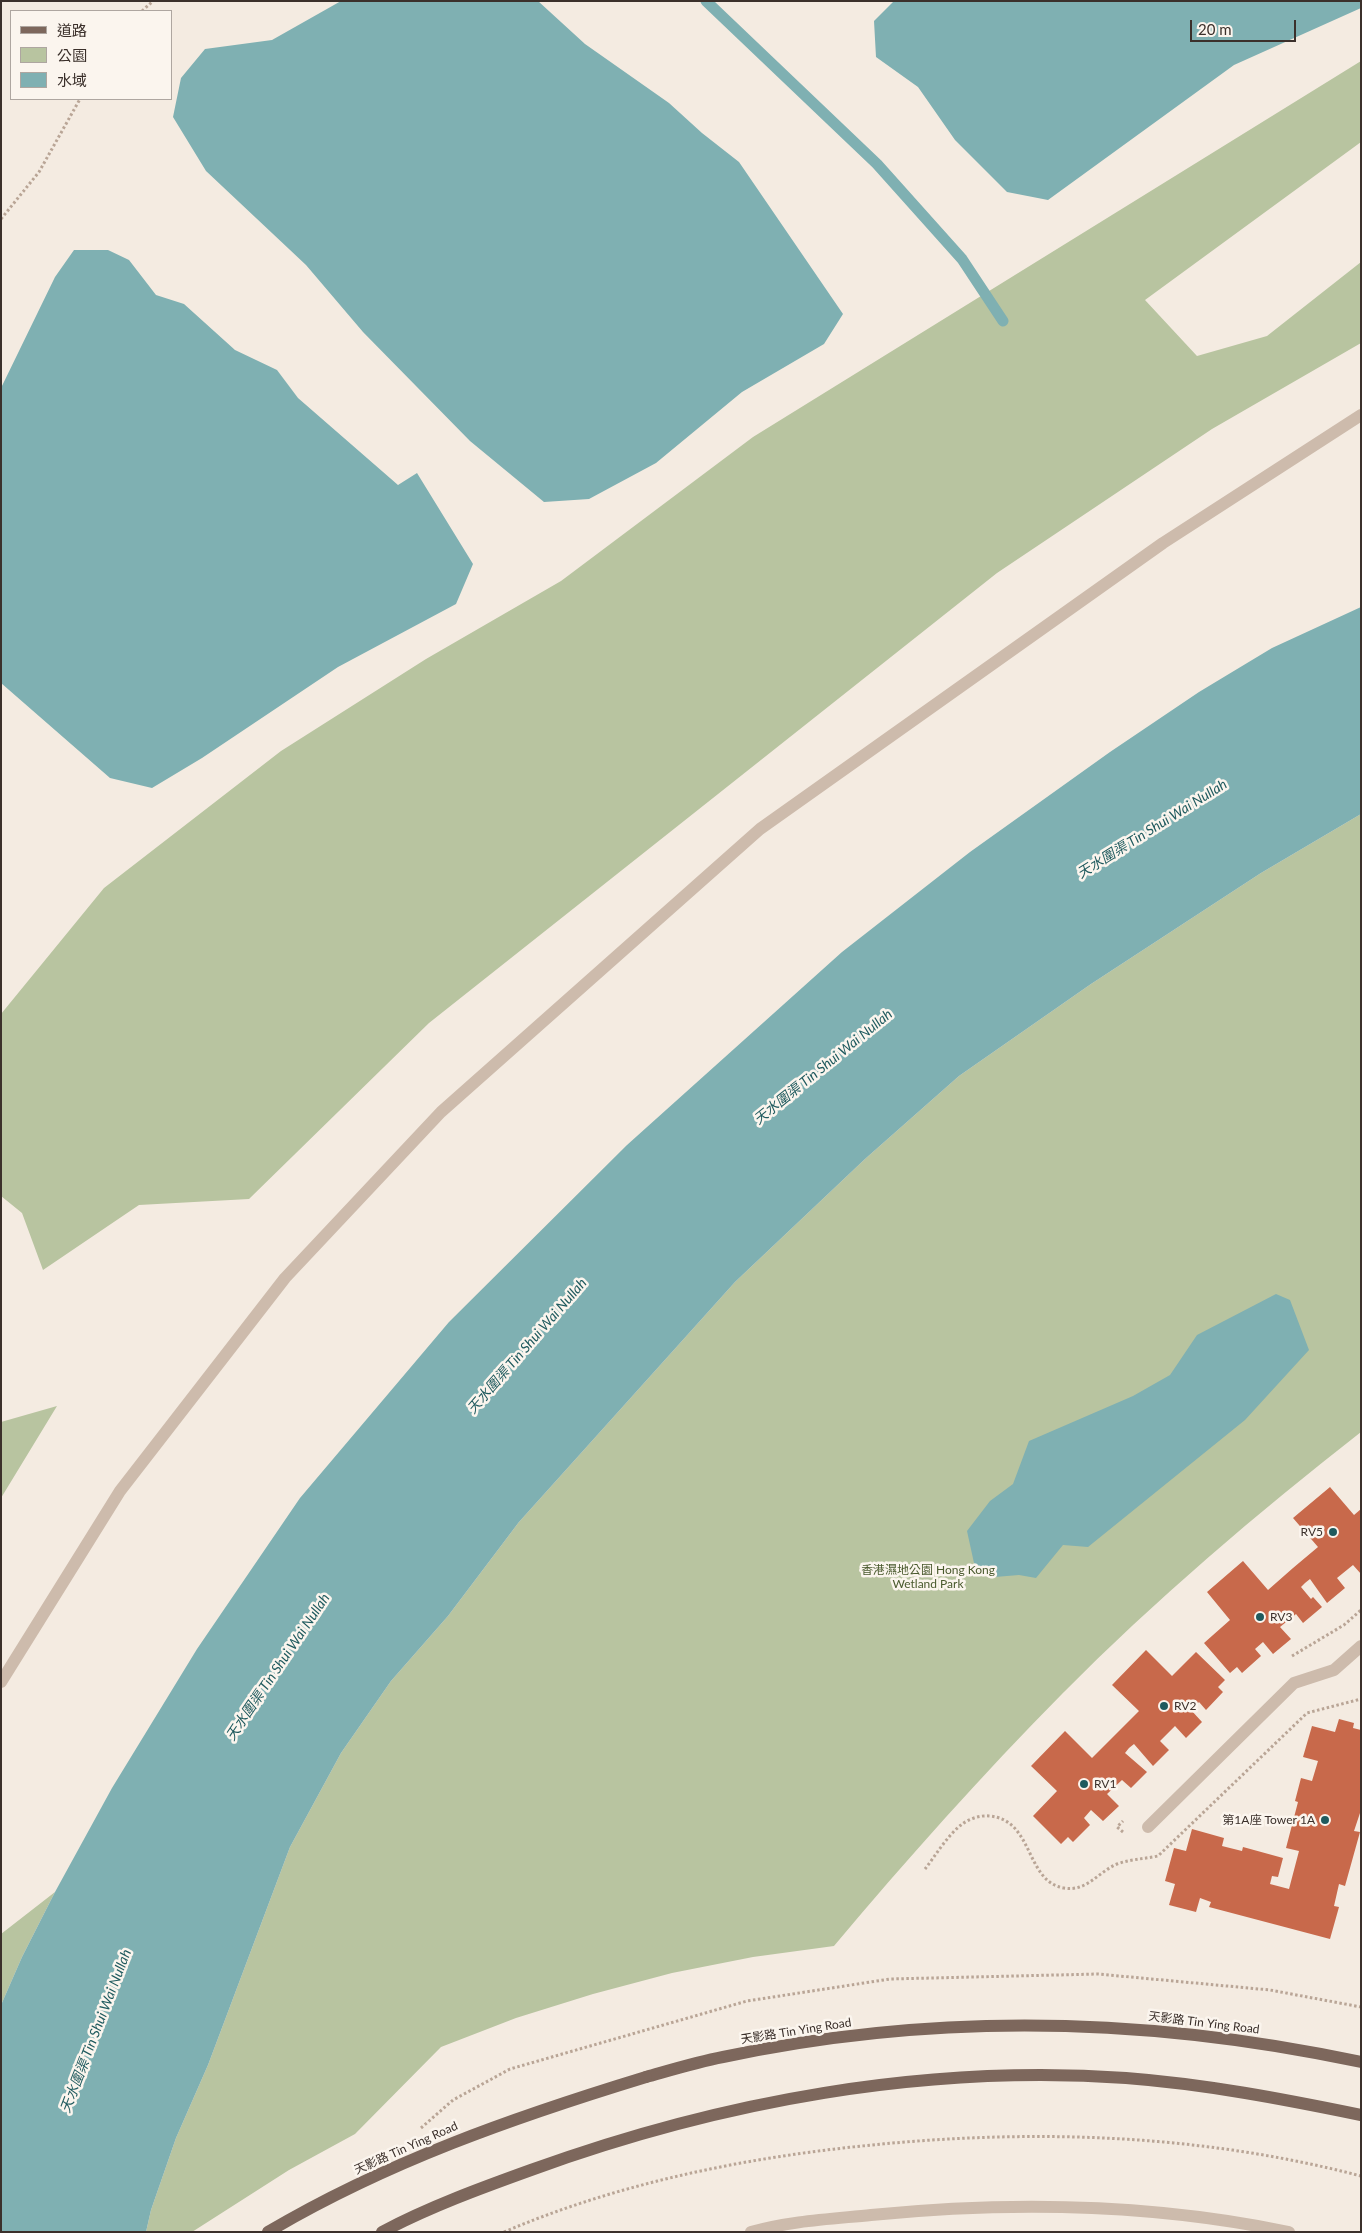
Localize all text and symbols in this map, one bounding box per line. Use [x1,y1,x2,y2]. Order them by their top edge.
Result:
legend [10,10,172,100]
scale bar [1192,10,1298,42]
text: 20 m [1198,20,1232,38]
text: 道路 [57,21,87,39]
text: 公園 [57,46,87,64]
text: 水域 [57,71,87,89]
water label: 天水圍渠 Tin Shui Wai Nullah [1074,776,1230,882]
water label: 天水圍渠 Tin Shui Wai Nullah [750,1006,896,1128]
water label: 天水圍渠 Tin Shui Wai Nullah [464,1275,590,1417]
place label: RV5 [1301,1525,1323,1539]
marker: RV5 [1327,1526,1339,1538]
park label: 香港濕地公園 Hong Kong Wetland Park [861,1563,995,1591]
water label: 天水圍渠 Tin Shui Wai Nullah [223,1590,333,1744]
place label: RV3 [1270,1610,1292,1624]
marker: RV3 [1254,1611,1266,1623]
place label: RV2 [1174,1699,1196,1713]
marker: RV2 [1158,1700,1170,1712]
place label: RV1 [1094,1777,1116,1791]
marker: RV1 [1078,1778,1090,1790]
place label: 第1A座 Tower 1A [1222,1813,1315,1827]
marker: 第1A座 Tower 1A [1319,1814,1331,1826]
water label: 天水圍渠 Tin Shui Wai Nullah [57,1947,135,2115]
street label: 天影路 Tin Ying Road [1148,2009,1260,2037]
street label: 天影路 Tin Ying Road [740,2015,852,2047]
street label: 天影路 Tin Ying Road [352,2119,460,2177]

